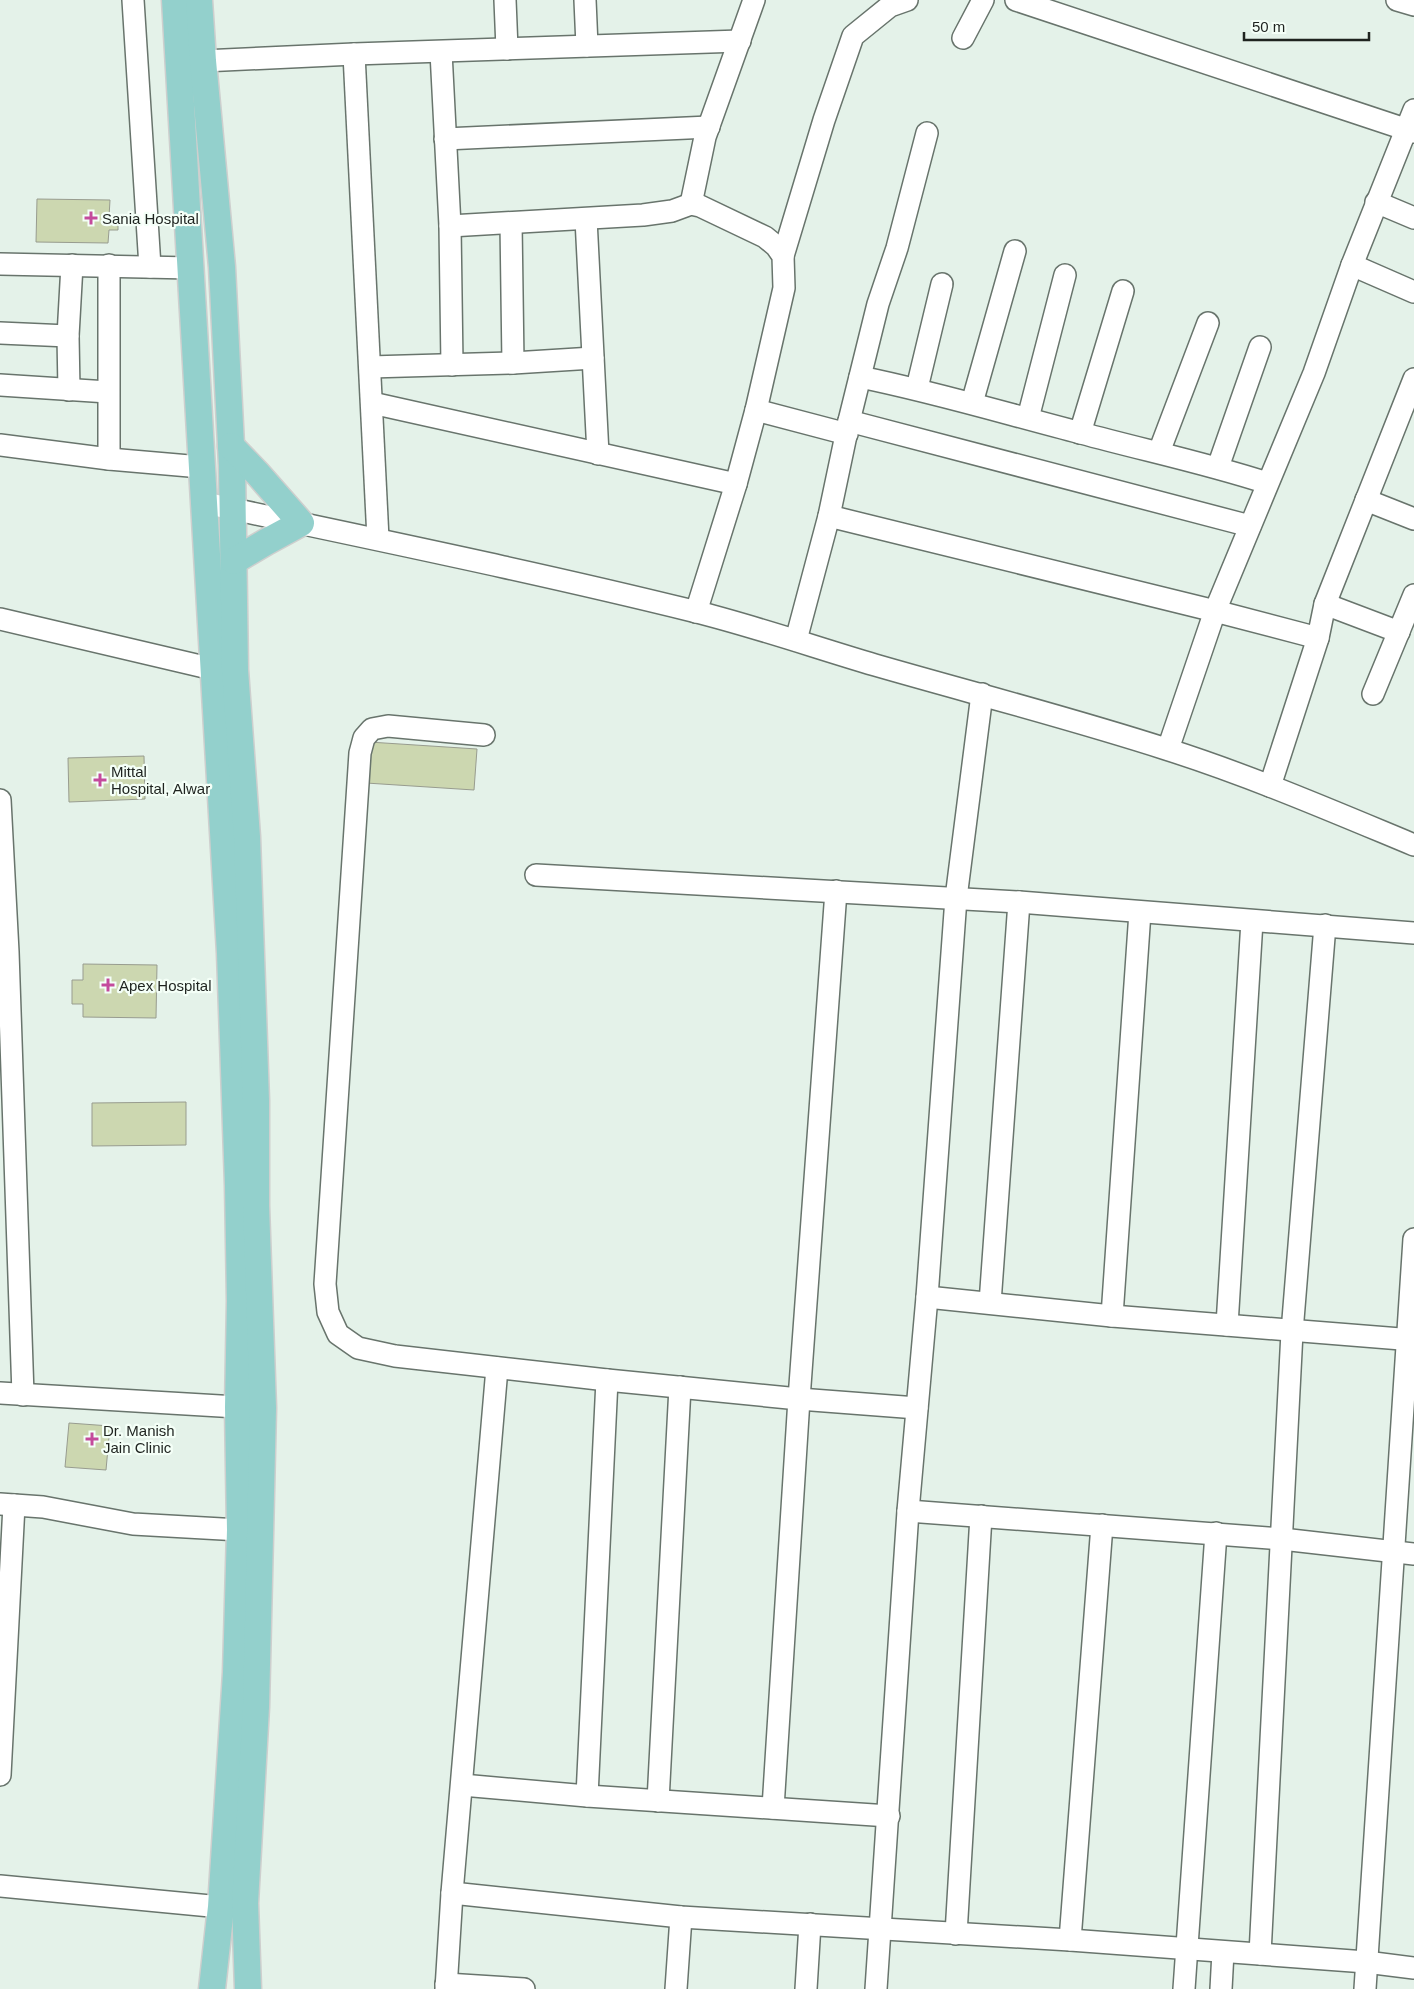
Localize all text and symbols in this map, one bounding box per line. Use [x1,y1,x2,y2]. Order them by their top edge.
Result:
scale bar [1244,10,1369,42]
text: 50 m [1252,18,1285,35]
place label: Sania Hospital [102,210,199,227]
marker: Sania Hospital [84,211,98,225]
place label: Mittal Hospital, Alwar [111,763,210,797]
marker: Mittal Hospital, Alwar [93,773,107,787]
place label: Apex Hospital [119,977,212,994]
marker: Apex Hospital [101,978,115,992]
place label: Dr. Manish Jain Clinic [103,1422,175,1456]
marker: Dr. Manish Jain Clinic [85,1432,99,1446]

